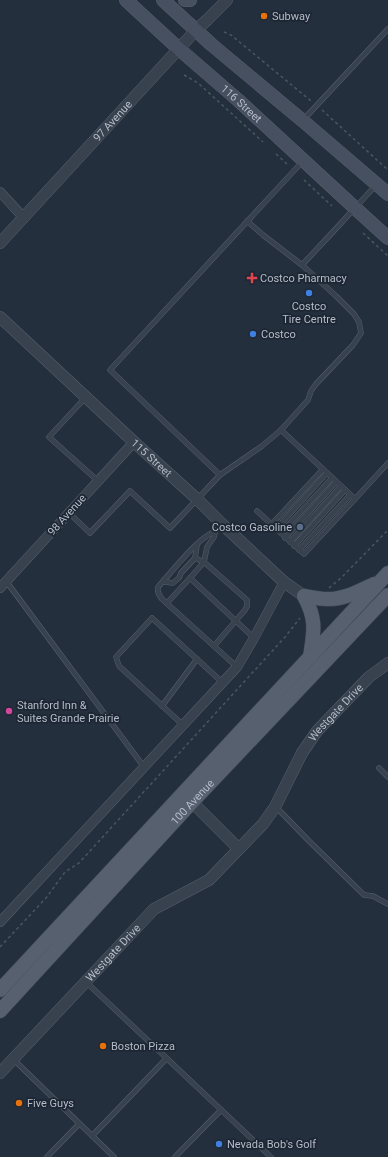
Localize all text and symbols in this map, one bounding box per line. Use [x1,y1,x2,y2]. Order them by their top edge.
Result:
place label: Subway [272,10,311,23]
marker: Subway [259,11,269,21]
street label: 116 Street [218,82,265,125]
street label: 97 Avenue [90,98,135,144]
place label: Costco Pharmacy [260,272,348,285]
marker: Costco Pharmacy [247,273,257,283]
marker: Costco Tire Centre [304,288,314,298]
place label: Costco Tire Centre [282,300,336,326]
place label: Costco [261,328,296,341]
marker: Costco [248,329,258,339]
street label: 115 Street [129,436,175,480]
street label: 98 Avenue [45,492,89,538]
place label: Costco Gasoline [212,521,292,534]
marker: Costco Gasoline [295,522,305,532]
street label: Westgate Drive [306,681,366,743]
place label: Stanford Inn & Suites Grande Prairie [17,699,119,725]
marker: Stanford Inn & Suites Grande Prairie [4,706,14,716]
street label: 100 Avenue [168,776,217,827]
street label: Westgate Drive [83,921,143,984]
place label: Boston Pizza [111,1040,175,1053]
marker: Boston Pizza [98,1041,108,1051]
place label: Five Guys [27,1097,74,1110]
marker: Five Guys [14,1098,24,1108]
place label: Nevada Bob's Golf [227,1138,316,1151]
marker: Nevada Bob's Golf [214,1139,224,1149]

